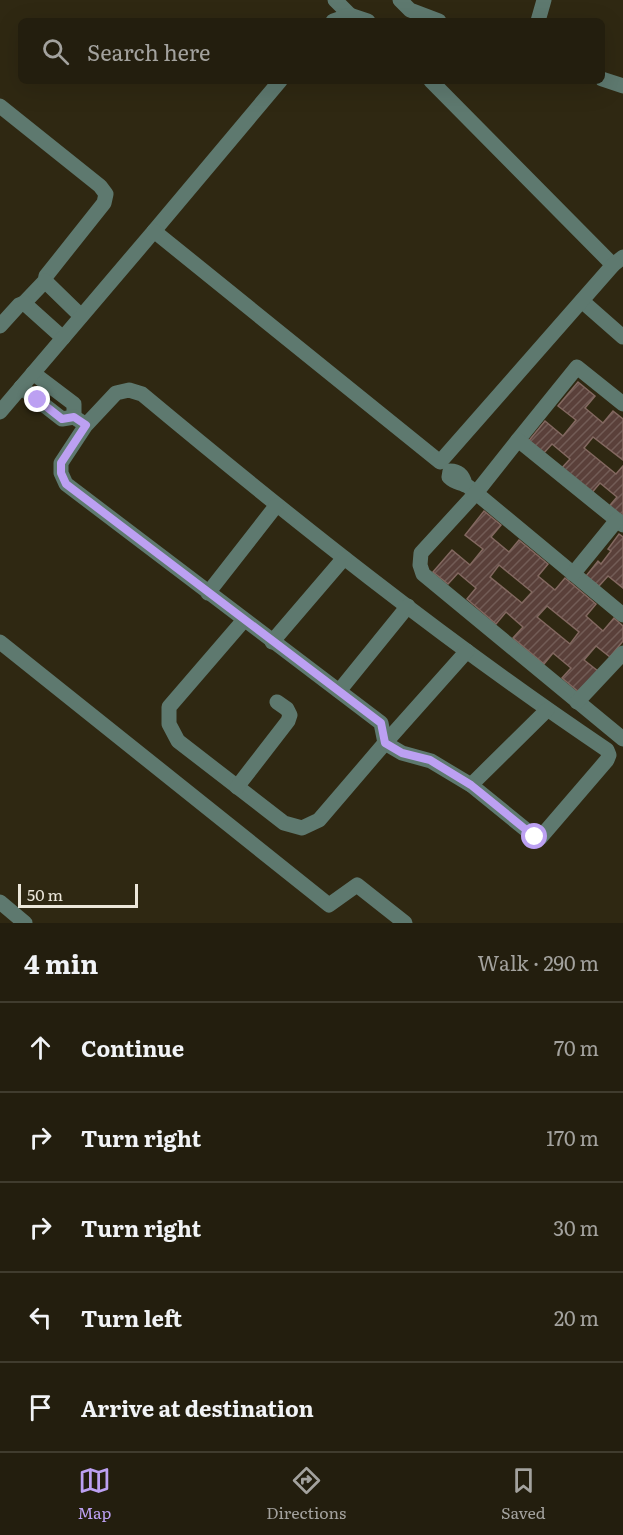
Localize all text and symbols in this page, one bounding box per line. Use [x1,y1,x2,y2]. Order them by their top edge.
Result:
search box [18,18,605,84]
icon: search [39,35,72,68]
text: Search here [87,35,210,68]
route end [24,386,50,412]
route start [521,823,547,849]
scale bar [18,881,138,908]
text: 50 m [27,882,63,906]
text: 4 min [24,943,98,982]
text: Walk · 290 m [478,947,599,977]
icon: ahead [24,1031,57,1064]
text: Continue [81,1031,184,1064]
text: 70 m [554,1032,599,1062]
icon: right [24,1121,57,1154]
text: Turn right [81,1121,201,1154]
text: 170 m [546,1122,599,1152]
icon: right [24,1211,57,1244]
text: Turn right [81,1211,201,1244]
text: 30 m [553,1212,599,1242]
icon: left [24,1301,57,1334]
text: Turn left [81,1301,182,1334]
text: 20 m [554,1302,599,1332]
icon: arrive [24,1391,57,1424]
text: Arrive at destination [81,1391,314,1424]
tab: Map [77,1464,111,1524]
tab: Directions [266,1464,346,1524]
tab: Saved [501,1464,546,1524]

